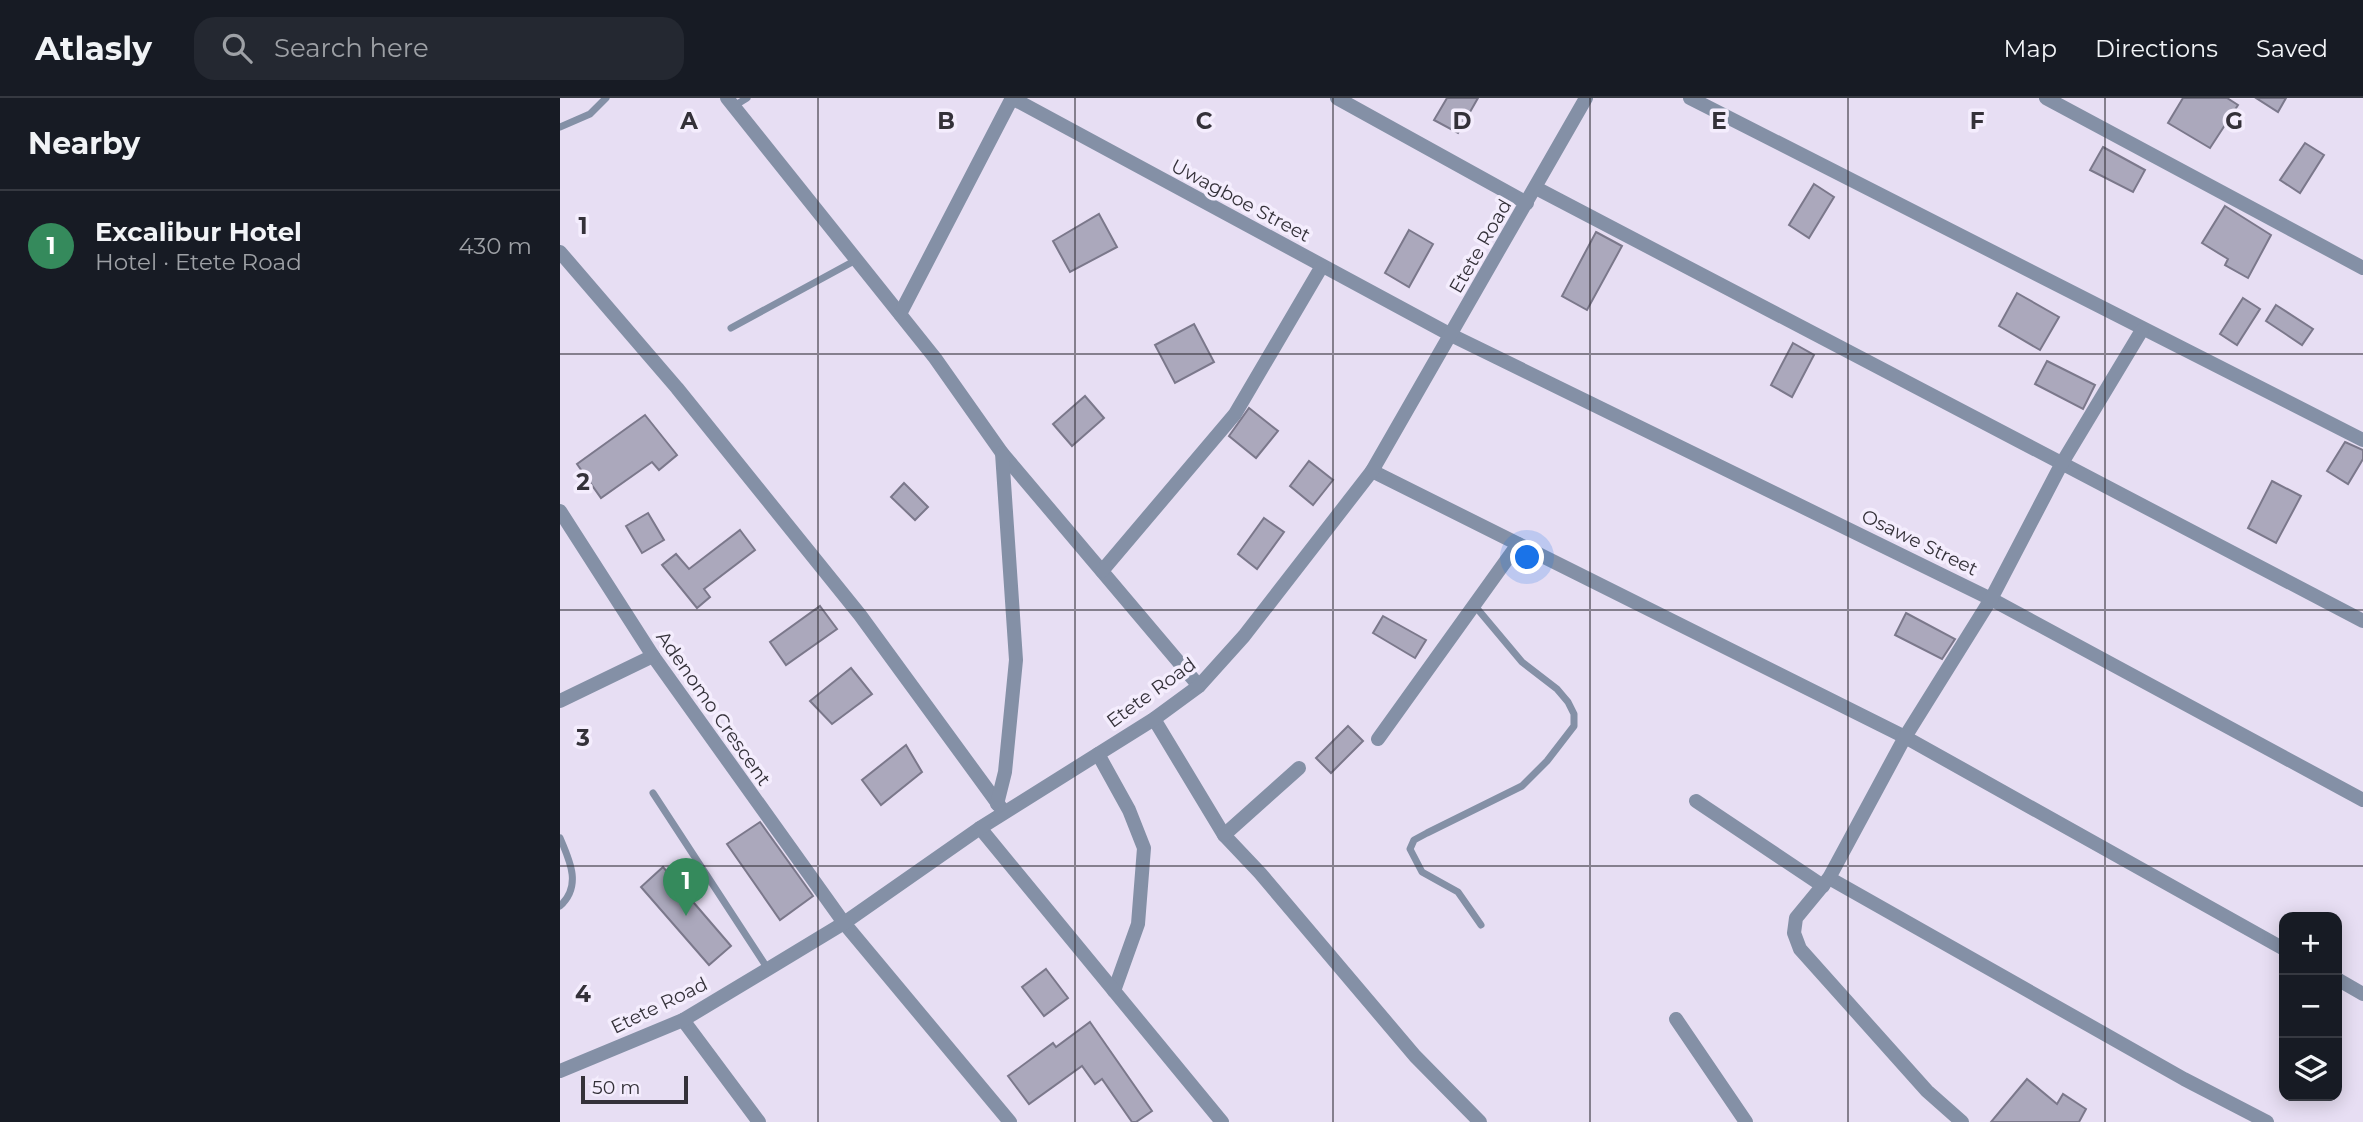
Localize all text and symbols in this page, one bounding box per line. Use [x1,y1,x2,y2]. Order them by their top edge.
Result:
search box [194,17,684,80]
text: Atlasly [35,28,152,68]
icon: search [218,29,256,67]
text: Search here [274,32,429,64]
text: Map [2004,34,2057,63]
text: Directions [2095,34,2218,63]
text: Saved [2256,34,2328,63]
text: A [679,107,698,135]
text: B [937,107,955,135]
text: C [1196,107,1213,135]
text: D [1453,107,1472,135]
text: E [1711,107,1727,135]
text: F [1970,107,1985,135]
text: G [2225,107,2243,135]
text: Nearby [28,125,140,162]
street label: Uwagboe Street [1167,154,1315,247]
street label: Etete Road [1444,195,1517,297]
text: 1 [578,212,588,240]
text: Excalibur Hotel [95,216,302,248]
text: 1 [46,232,56,260]
text: 430 m [459,232,532,260]
text: Hotel · Etete Road [95,248,302,276]
text: 2 [576,468,590,496]
street label: Osawe Street [1858,504,1982,581]
your location [1510,540,1544,574]
street label: Adenomo Crescent [651,626,776,790]
street label: Etete Road [1102,652,1200,732]
text: 3 [575,724,590,752]
pin: 1 [663,858,709,916]
map controls [2279,912,2342,1101]
button: + [2279,912,2342,975]
street label: Etete Road [607,972,711,1039]
button: − [2279,975,2342,1038]
text: 4 [575,980,591,1008]
button: layers [2279,1038,2342,1101]
scale bar [581,1073,688,1105]
text: 50 m [592,1076,640,1099]

